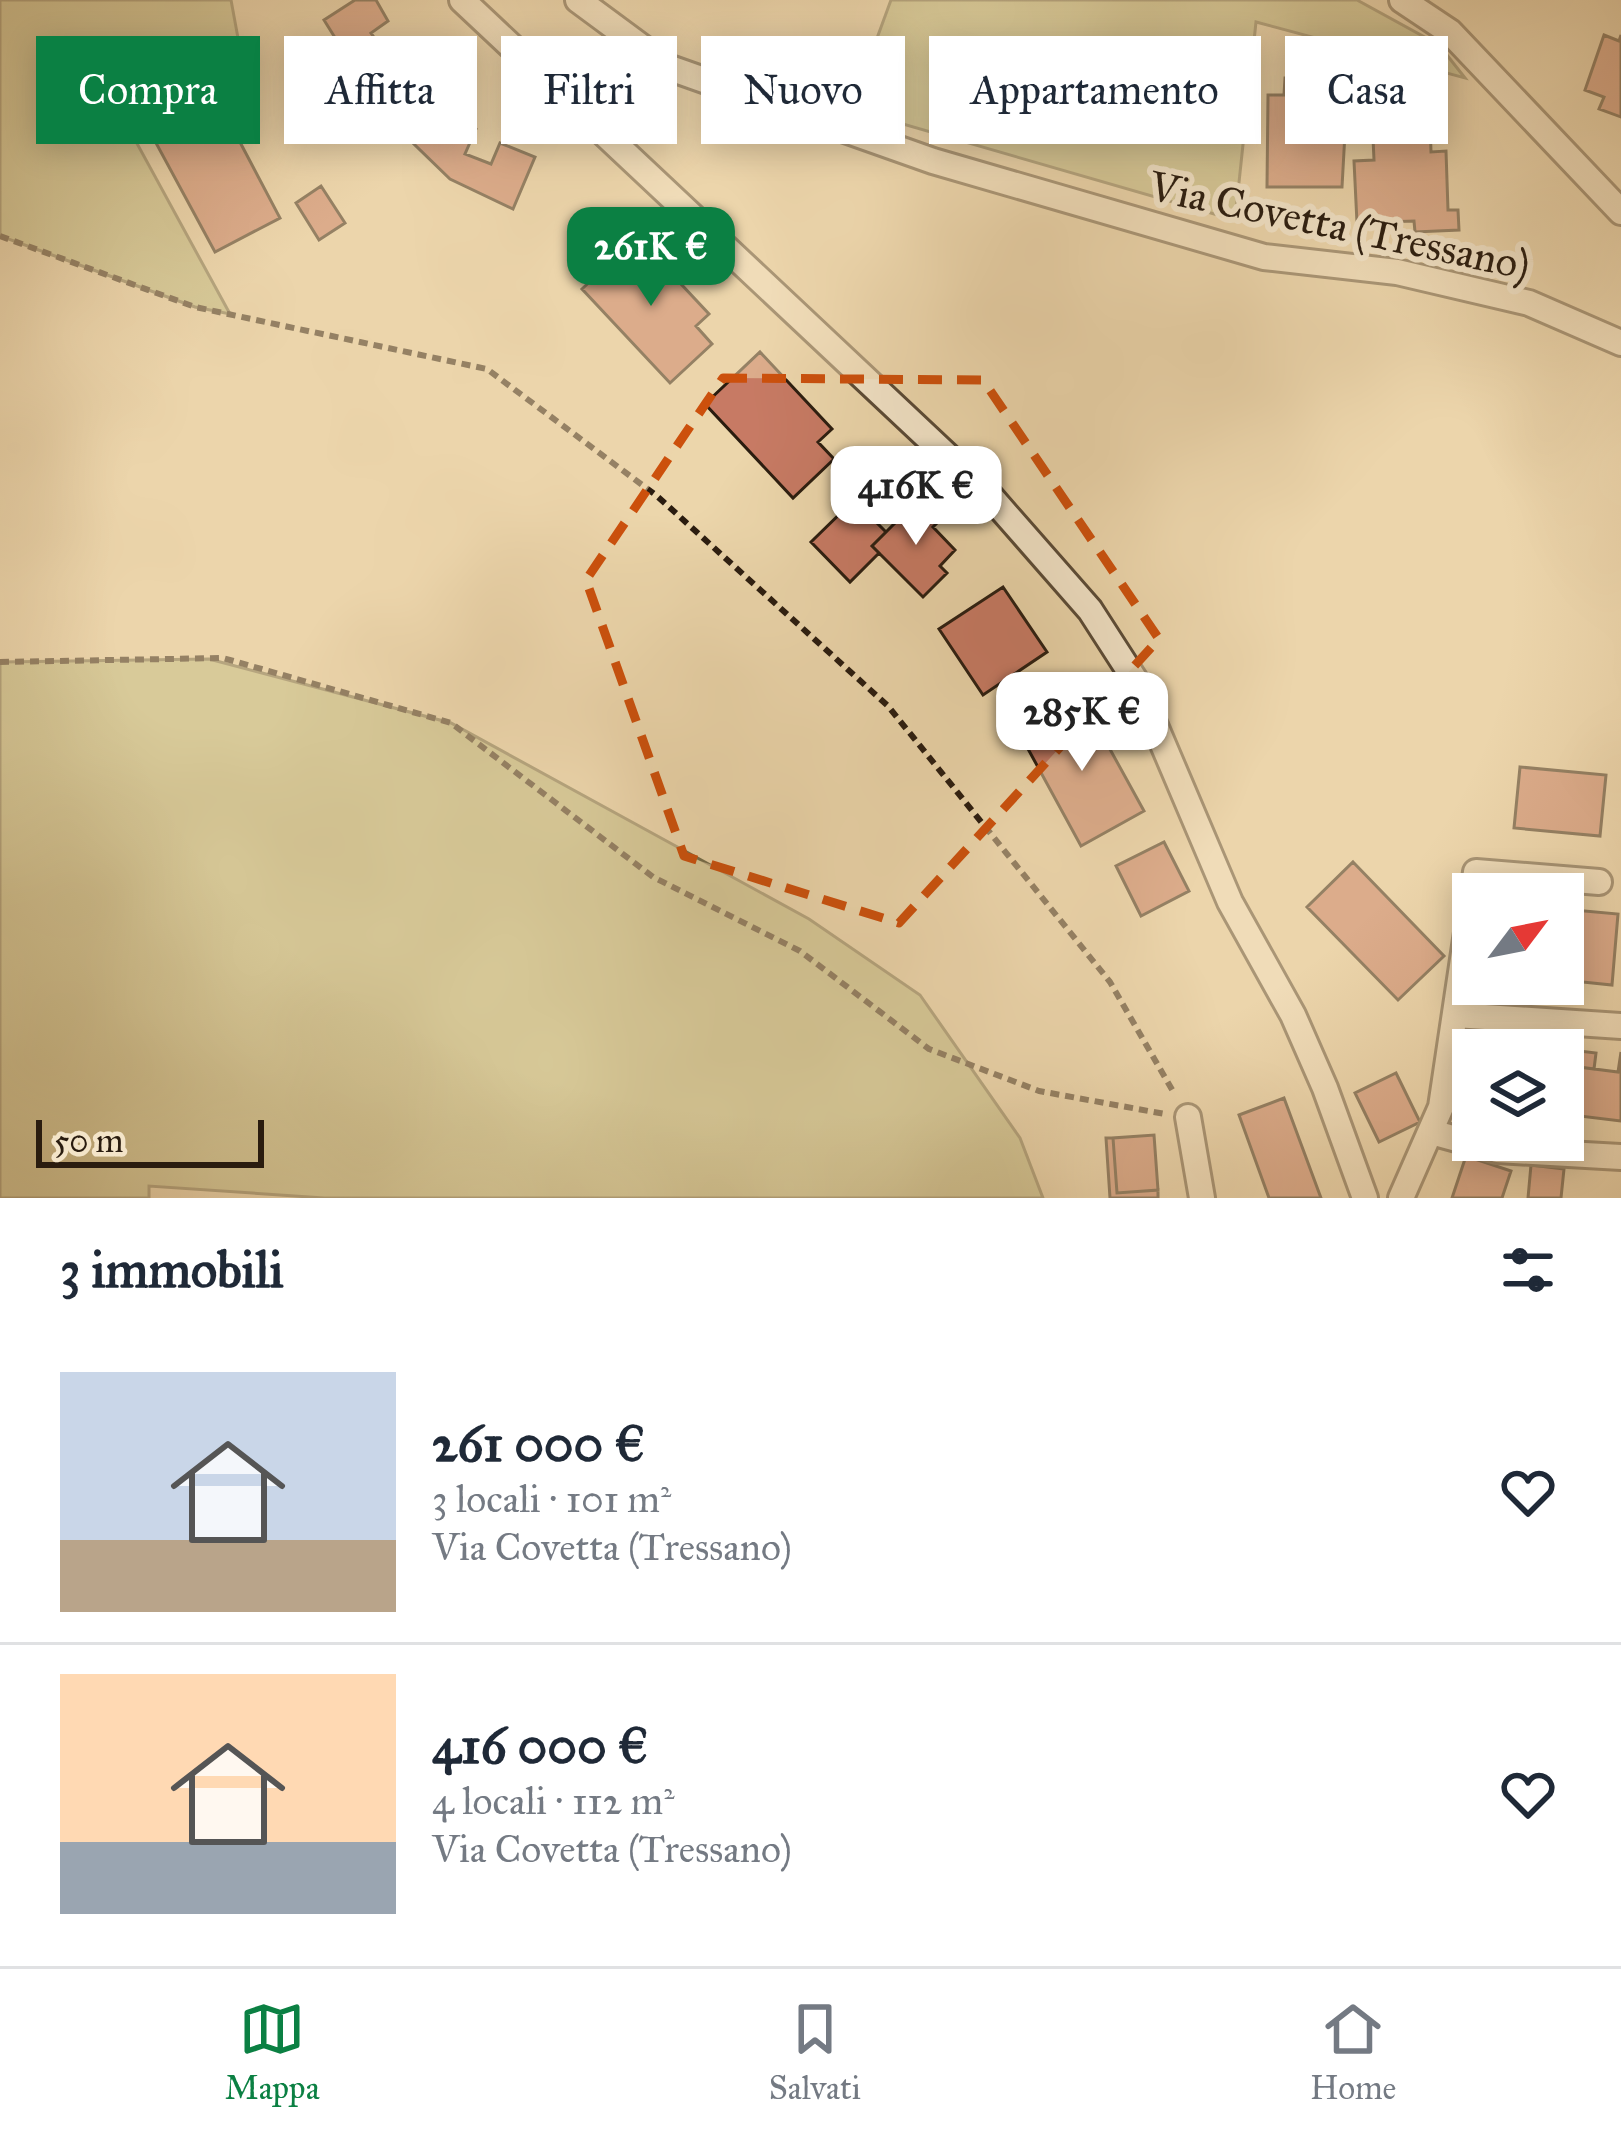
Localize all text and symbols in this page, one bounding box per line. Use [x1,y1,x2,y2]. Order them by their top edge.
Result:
chip: Compra [36,36,260,144]
chip: Affitta [284,36,477,144]
chip: Filtri [501,36,677,144]
chip: Nuovo [701,36,905,144]
chip: Appartamento [929,36,1261,144]
chip: Casa [1285,36,1448,144]
street label: Via Covetta (Tressano) [1144,160,1535,292]
pin: 261K € [553,207,749,309]
text: 261K € [594,222,708,270]
pin: 416K € [818,446,1014,548]
text: 416K € [858,461,974,509]
pin: 285K € [984,672,1180,774]
text: 285K € [1023,687,1141,735]
north arrow [1452,873,1584,1005]
map controls [1452,873,1584,1161]
button: layers [1452,1029,1584,1161]
scale bar [36,1114,264,1167]
text: 50 m [54,1121,123,1161]
icon: filters [1495,1237,1561,1303]
text: 3 immobili [60,1239,283,1301]
text: 261 000 € [432,1413,645,1475]
icon: home [156,1420,300,1564]
icon: heart [1495,1459,1561,1525]
text: 3 locali · 101 m² [432,1475,671,1523]
text: Via Covetta (Tressano) [432,1523,792,1571]
text: 416 000 € [432,1715,649,1777]
icon: home [156,1722,300,1866]
icon: heart [1495,1761,1561,1827]
text: 4 locali · 112 m² [432,1777,675,1825]
text: Via Covetta (Tressano) [432,1825,792,1873]
tab: Mappa [225,1996,320,2108]
tab: Salvati [769,1996,861,2108]
tab: Home [1310,1996,1396,2108]

